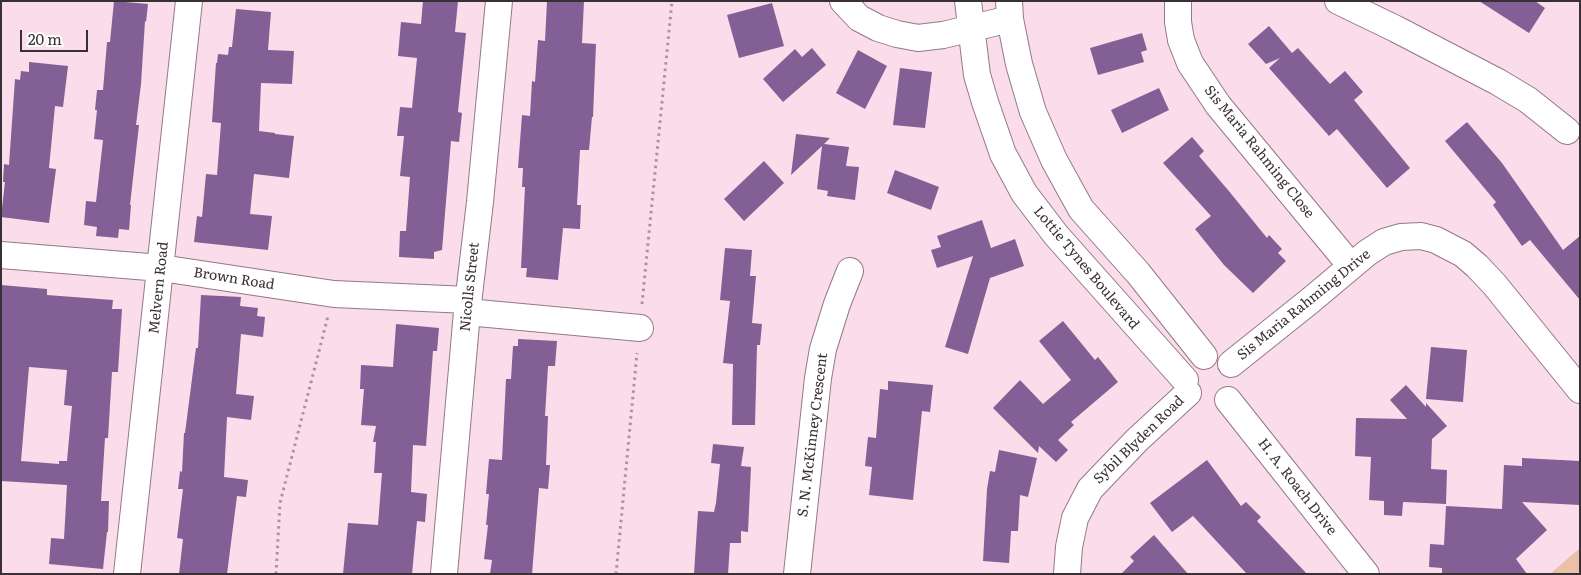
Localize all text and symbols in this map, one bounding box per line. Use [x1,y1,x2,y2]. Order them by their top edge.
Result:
scale bar [22,20,90,52]
text: 20 m [28,27,62,50]
street label: Sis Maria Rahming Close [1200,82,1318,222]
street label: Lottie Tynes Boulevard [1030,203,1142,333]
street label: Melvern Road [146,241,172,335]
street label: Nicolls Street [457,242,483,332]
street label: Sis Maria Rahming Drive [1234,246,1374,364]
street label: Brown Road [192,264,276,294]
street label: S. N. McKinney Crescent [795,352,831,518]
street label: Sybil Blyden Road [1090,392,1188,488]
street label: H. A. Roach Drive [1254,435,1340,539]

